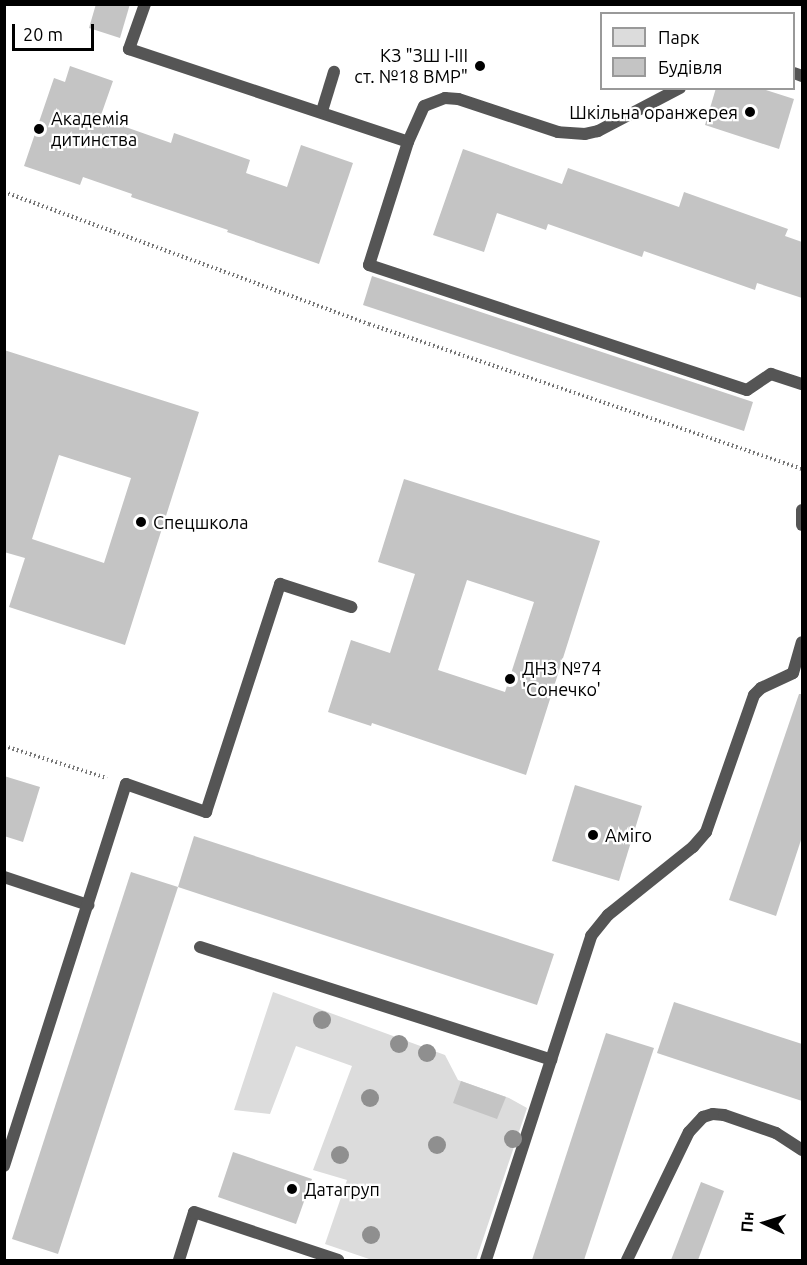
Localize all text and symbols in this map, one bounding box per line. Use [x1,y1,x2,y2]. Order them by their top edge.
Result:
scale bar [15,12,98,50]
legend [600,12,795,90]
text: 20 m [23,24,63,44]
text: Парк [658,27,699,47]
place label: КЗ "ЗШ І-ІІІ ст. №18 ВМР" [354,45,468,88]
text: Будівля [658,57,723,77]
marker: КЗ "ЗШ І-ІІІ ст. №18 ВМР" [473,59,487,73]
place label: Шкільна оранжерея [569,101,738,123]
marker: Шкільна оранжерея [743,105,757,119]
place label: Академія дитинства [51,108,137,150]
marker: Академія дитинства [32,122,46,136]
place label: Спецшкола [153,511,249,533]
marker: Спецшкола [134,515,148,529]
place label: ДНЗ №74 'Сонечко' [522,658,601,700]
marker: ДНЗ №74 'Сонечко' [503,672,517,686]
place label: Аміго [605,824,652,846]
marker: Аміго [586,828,600,842]
place label: Датагруп [304,1178,380,1200]
marker: Датагруп [285,1182,299,1196]
north arrow [735,1193,795,1253]
text: Пн [737,1211,757,1233]

